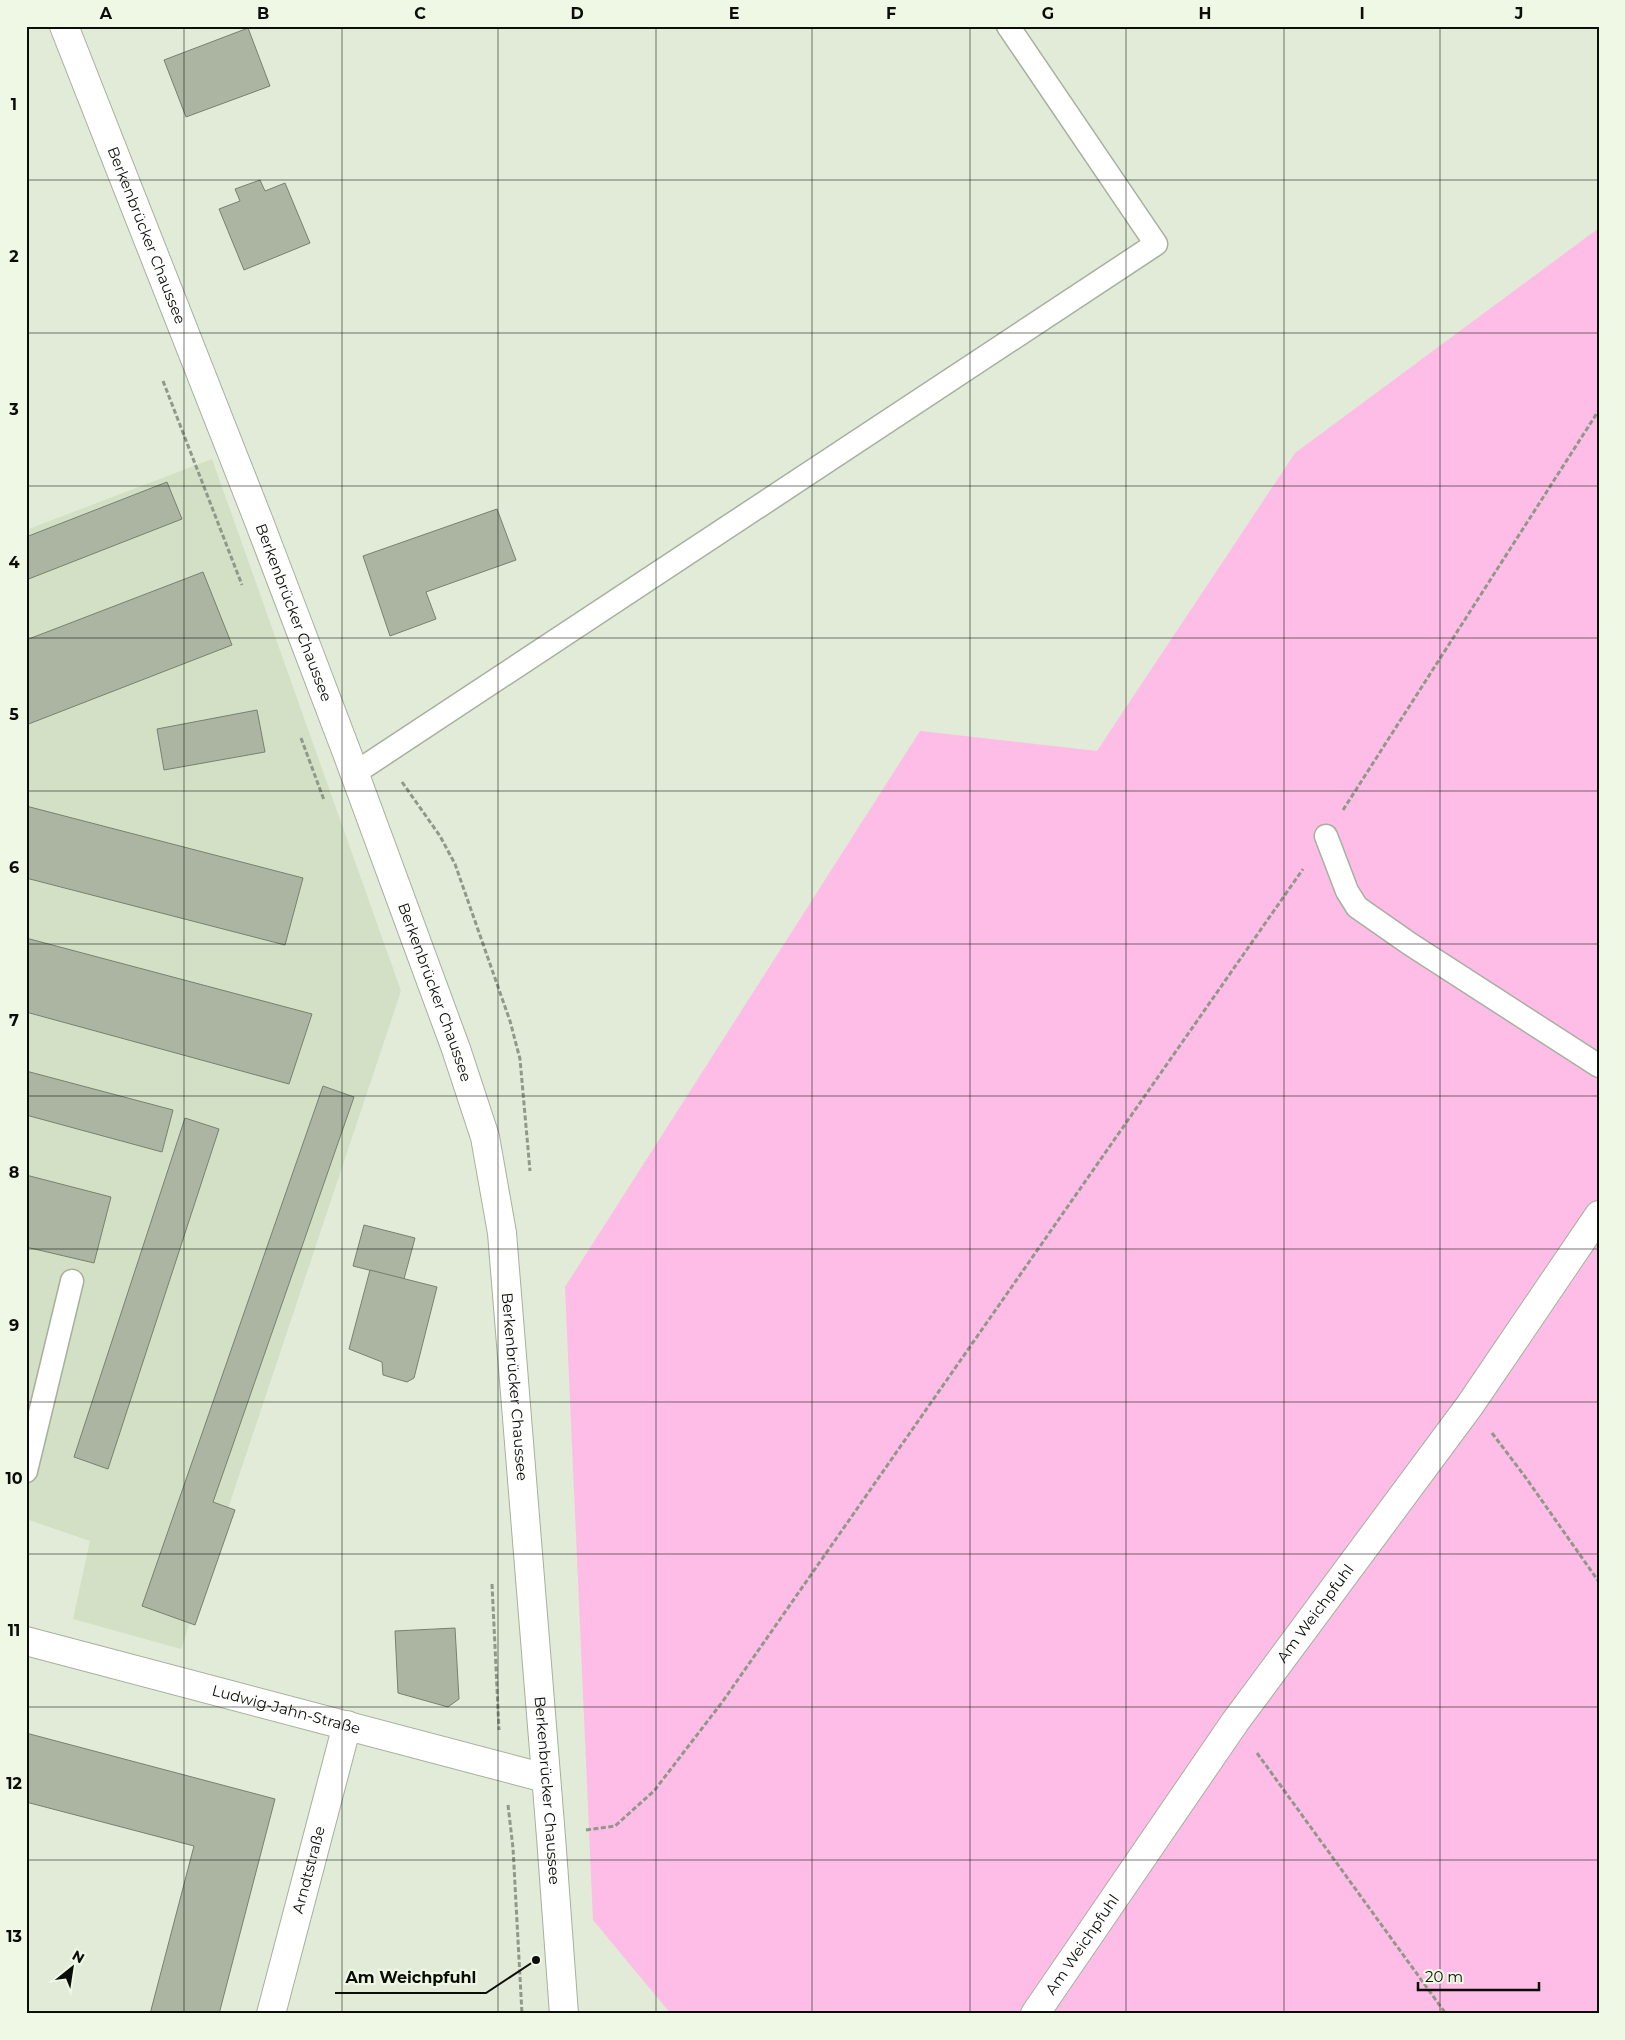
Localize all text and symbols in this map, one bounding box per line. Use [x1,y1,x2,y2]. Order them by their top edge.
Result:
text: A [99,4,113,23]
text: B [257,4,269,23]
text: C [414,4,426,23]
text: D [570,4,584,23]
text: E [729,4,739,23]
text: F [886,4,896,23]
text: G [1042,4,1054,23]
text: H [1199,4,1211,23]
text: I [1359,4,1365,23]
text: J [1514,4,1523,23]
text: 1 [11,95,17,114]
street label: Berkenbrücker Chaussee [103,144,190,327]
text: 2 [9,247,19,266]
text: 3 [8,400,19,419]
street label: Berkenbrücker Chaussee [252,521,337,704]
text: 4 [8,553,20,572]
text: 5 [9,705,19,724]
text: 6 [9,858,19,877]
street label: Berkenbrücker Chaussee [394,900,476,1084]
text: 7 [9,1011,19,1030]
text: 8 [9,1163,19,1182]
street label: Berkenbrücker Chaussee [498,1292,532,1482]
text: 9 [9,1316,19,1335]
text: 10 [5,1469,23,1488]
street label: Am Weichpfuhl [1272,1560,1358,1666]
text: 11 [8,1621,20,1640]
street label: Ludwig-Jahn-Straße [210,1680,362,1738]
street label: Berkenbrücker Chaussee [531,1695,564,1885]
text: 12 [6,1774,22,1793]
street label: Arndtstraße [288,1824,329,1916]
street label: Am Weichpfuhl [1041,1891,1123,1998]
text: 13 [6,1927,22,1946]
north arrow [48,1942,98,1992]
text: N [69,1946,88,1967]
scale bar [1418,1960,1539,1992]
callout: Am Weichpfuhl [335,1962,486,1993]
text: 20 m [1425,1967,1463,1986]
text: Am Weichpfuhl [345,1968,476,1987]

